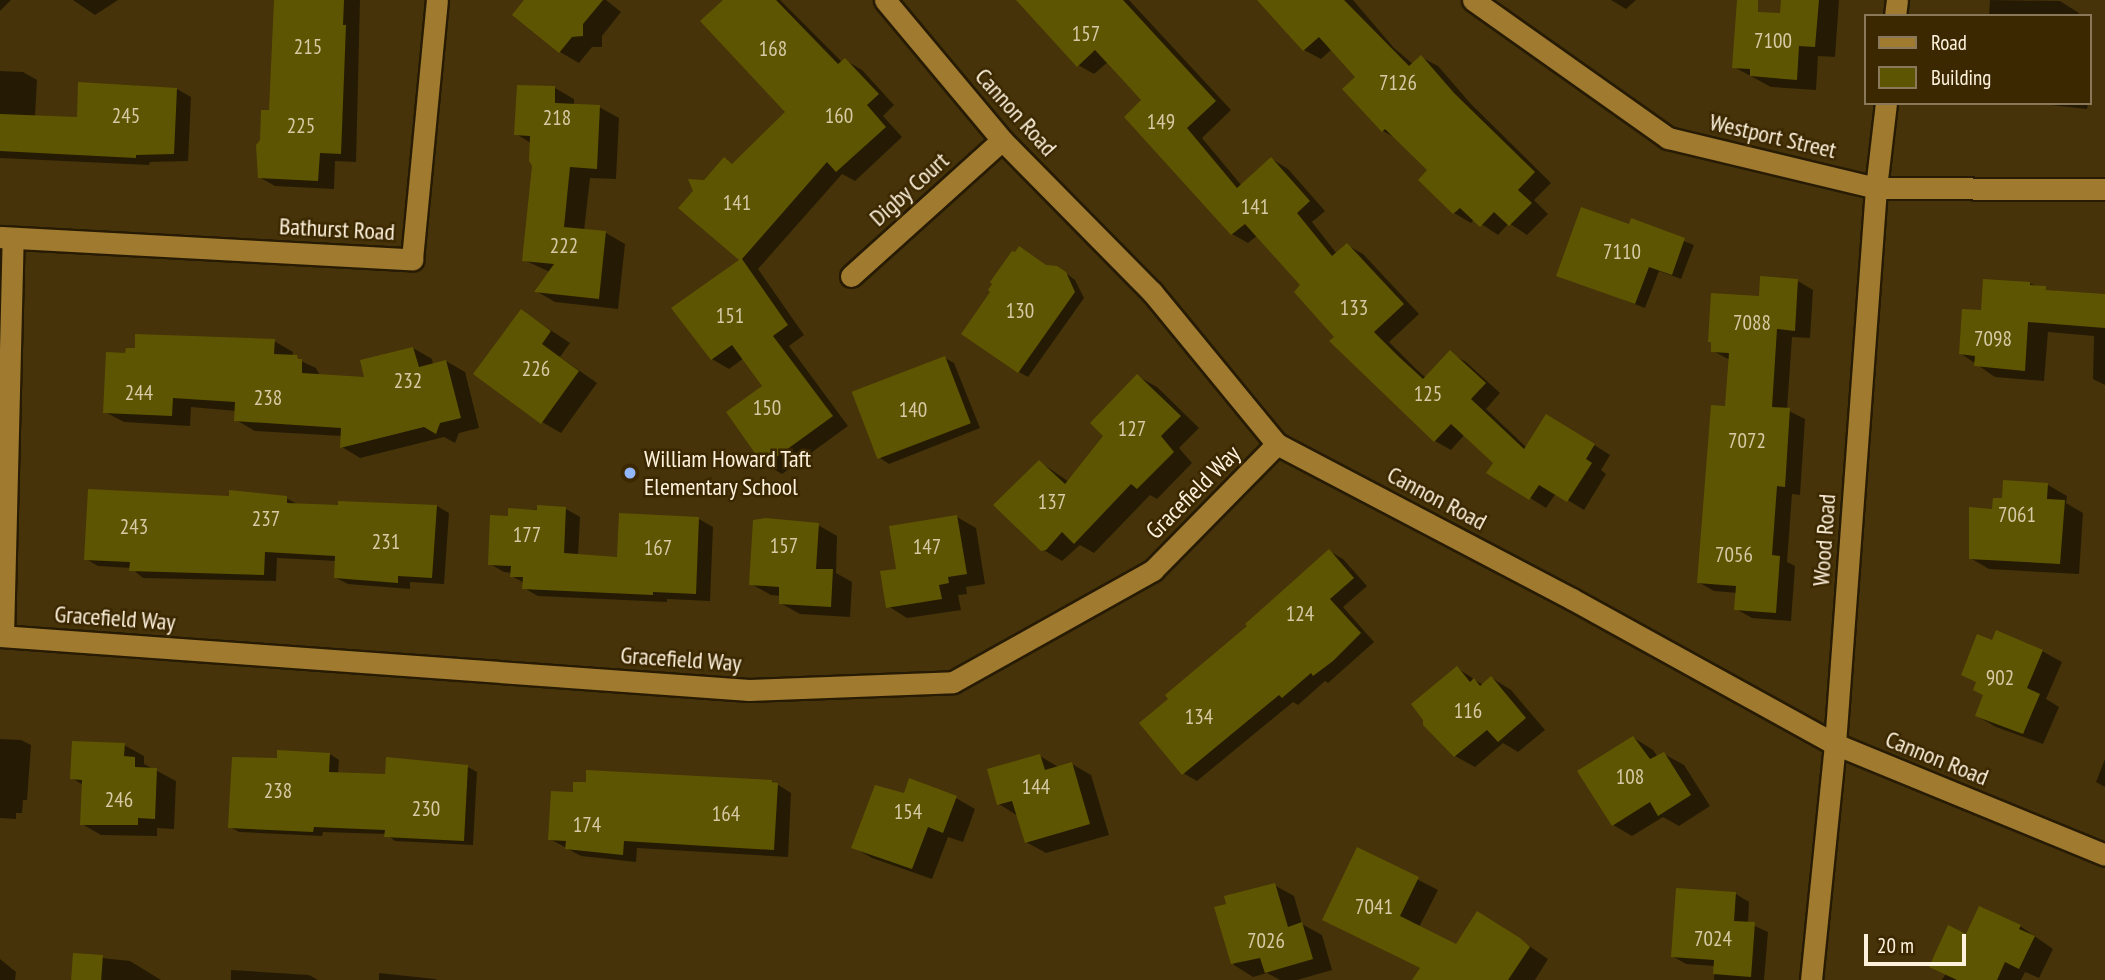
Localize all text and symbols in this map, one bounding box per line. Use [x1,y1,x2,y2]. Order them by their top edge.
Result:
legend [1864,14,2091,105]
house number: 157 [1072,21,1100,47]
house number: 7100 [1754,28,1792,54]
text: Road [1931,29,1967,56]
house number: 215 [294,34,322,60]
house number: 168 [759,36,787,62]
street label: Cannon Road [969,62,1063,162]
text: Building [1931,64,1991,91]
house number: 7126 [1379,70,1417,96]
house number: 245 [112,103,140,129]
house number: 160 [825,103,853,129]
house number: 218 [543,105,571,131]
street label: Westport Street [1707,107,1839,165]
house number: 149 [1147,109,1175,135]
house number: 225 [287,113,315,139]
street label: Digby Court [863,146,955,232]
house number: 141 [723,190,751,216]
house number: 141 [1241,194,1269,220]
street label: Bathurst Road [278,212,396,246]
house number: 222 [550,233,578,259]
house number: 7110 [1603,239,1641,265]
house number: 133 [1340,295,1368,321]
house number: 130 [1006,298,1034,324]
house number: 151 [716,303,744,329]
house number: 7088 [1733,310,1771,336]
house number: 7098 [1974,326,2012,352]
house number: 226 [522,356,550,382]
house number: 232 [394,368,422,394]
house number: 244 [125,380,153,406]
house number: 125 [1414,381,1442,407]
house number: 238 [254,385,282,411]
house number: 150 [753,395,781,421]
house number: 140 [899,397,927,423]
house number: 127 [1118,416,1146,442]
house number: 7072 [1728,428,1766,454]
street label: Gracefield Way [1140,439,1246,545]
place label: William Howard Taft Elementary School [644,445,812,501]
street label: Cannon Road [1382,460,1492,536]
marker: William Howard Taft Elementary School [622,465,638,481]
house number: 137 [1038,489,1066,515]
street label: Wood Road [1806,493,1842,587]
house number: 7061 [1998,502,2036,528]
house number: 237 [252,506,280,532]
house number: 243 [120,514,148,540]
house number: 177 [513,522,541,548]
house number: 231 [372,529,400,555]
house number: 157 [770,533,798,559]
house number: 147 [913,534,941,560]
house number: 167 [644,535,672,561]
house number: 7056 [1715,542,1753,568]
street label: Gracefield Way [53,599,177,637]
house number: 124 [1286,601,1314,627]
street label: Gracefield Way [619,640,743,678]
house number: 902 [1986,665,2014,691]
house number: 116 [1454,698,1482,724]
house number: 134 [1185,704,1213,730]
street label: Cannon Road [1881,724,1993,792]
house number: 108 [1616,764,1644,790]
house number: 144 [1022,774,1050,800]
house number: 238 [264,778,292,804]
house number: 246 [105,787,133,813]
house number: 230 [412,796,440,822]
house number: 154 [894,799,922,825]
house number: 164 [712,801,740,827]
house number: 174 [573,812,601,838]
house number: 7041 [1355,894,1393,920]
scale bar [1867,920,1968,964]
house number: 7024 [1694,926,1732,952]
house number: 7026 [1247,928,1285,954]
text: 20 m [1877,932,1914,959]

